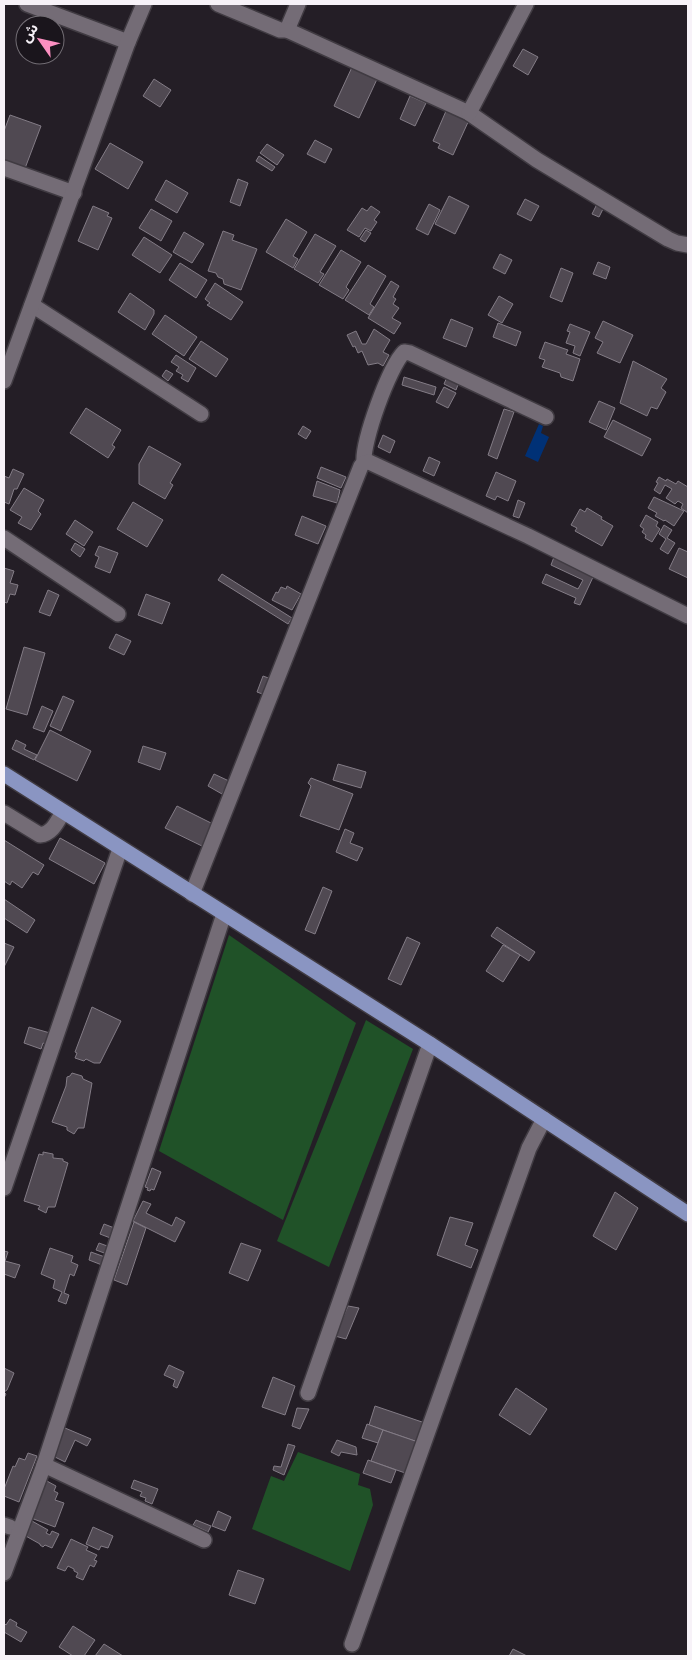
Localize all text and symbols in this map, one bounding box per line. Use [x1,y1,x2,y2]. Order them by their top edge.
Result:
north arrow [15,15,65,65]
text: ش [16,20,42,46]

